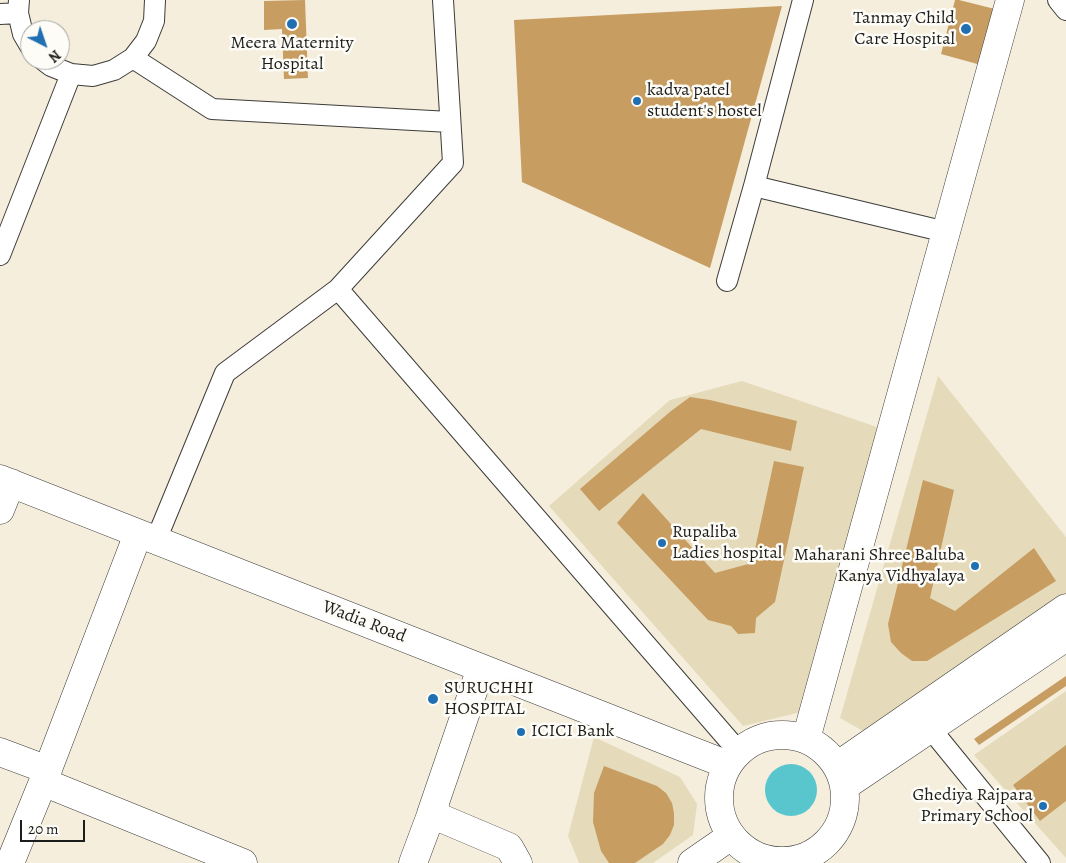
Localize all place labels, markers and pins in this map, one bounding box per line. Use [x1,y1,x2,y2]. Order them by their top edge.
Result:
place label: Tanmay Child Care Hospital [853,8,955,50]
marker: Meera Maternity Hospital [285,17,299,31]
marker: Tanmay Child Care Hospital [959,22,973,36]
place label: Meera Maternity Hospital [231,33,353,76]
place label: kadva patel student's hostel [647,80,762,122]
marker: kadva patel student's hostel [631,95,643,107]
place label: Rupaliba Ladies hospital [672,522,782,564]
marker: Rupaliba Ladies hospital [656,537,668,549]
place label: Maharani Shree Baluba Kanya Vidhyalaya [794,545,965,588]
marker: Maharani Shree Baluba Kanya Vidhyalaya [969,560,981,572]
place label: SURUCHHI HOSPITAL [444,678,534,721]
marker: SURUCHHI HOSPITAL [426,692,440,706]
place label: ICICI Bank [531,721,615,743]
marker: ICICI Bank [515,726,527,738]
place label: Ghediya Rajpara Primary School [913,785,1033,828]
marker: Ghediya Rajpara Primary School [1037,800,1049,812]

